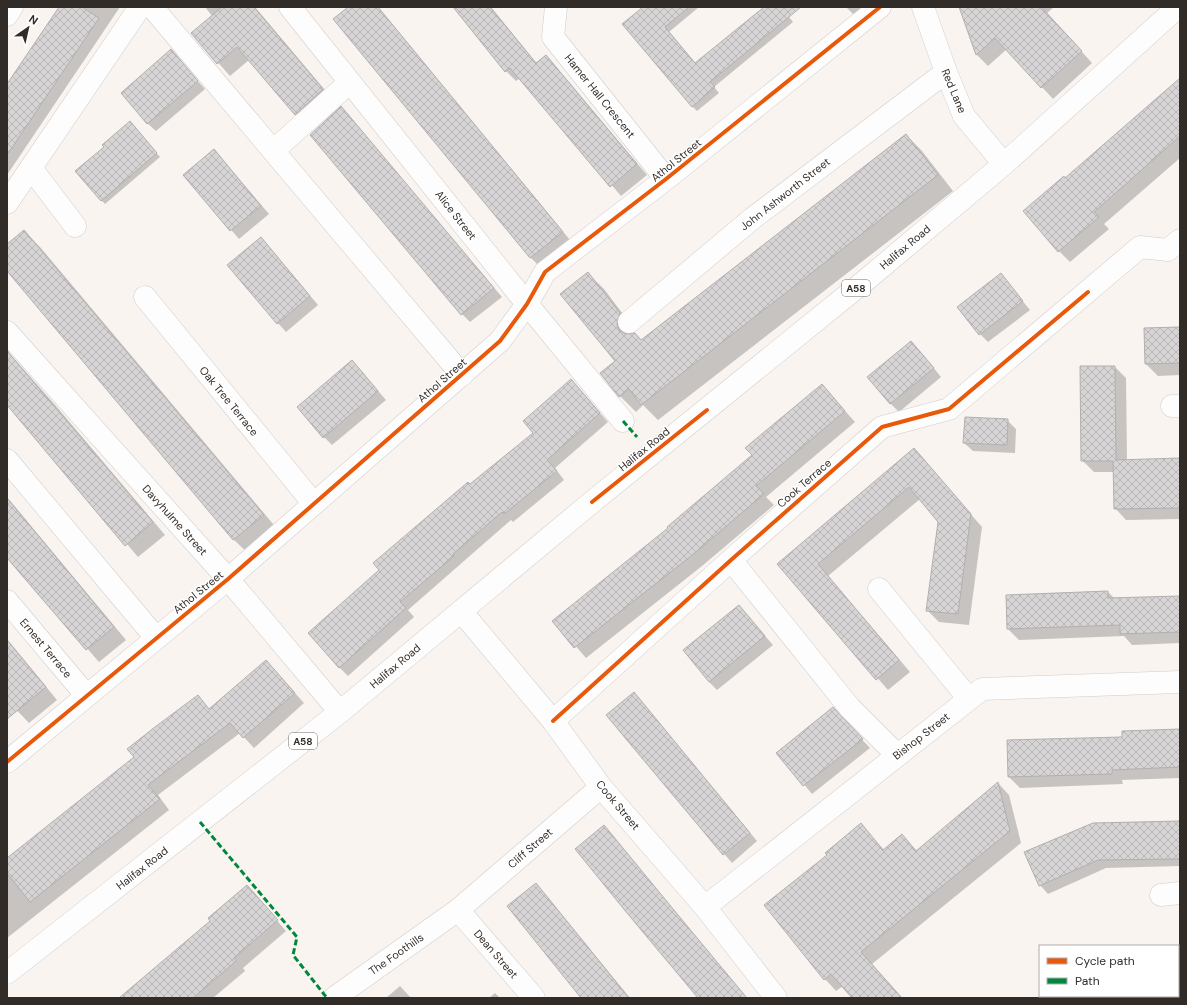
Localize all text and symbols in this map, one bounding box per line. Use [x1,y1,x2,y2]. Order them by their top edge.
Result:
north arrow [8,8,48,48]
text: N [26,12,41,28]
street label: Hamer Hall Crescent [562,51,638,141]
street label: Red Lane [938,67,970,115]
street label: Athol Street [648,136,704,184]
street label: John Ashworth Street [737,155,833,233]
street label: Alice Street [432,187,480,243]
street label: Halifax Road [877,222,933,272]
road number: A58 [842,280,870,296]
street label: Athol Street [415,355,469,405]
street label: Oak Tree Terrace [197,363,261,439]
street label: Halifax Road [615,424,673,474]
street label: Cook Terrace [774,456,834,510]
street label: Davyhulme Street [140,482,210,558]
street label: Athol Street [170,568,226,616]
street label: Ernest Terrace [17,615,75,681]
street label: Halifax Road [367,641,423,691]
street label: Bishop Street [890,709,952,763]
road number: A58 [289,733,317,749]
street label: Cook Street [593,777,643,833]
street label: Cliff Street [505,825,555,871]
street label: Halifax Road [113,843,171,893]
street label: Dean Street [471,927,521,981]
street label: The Foothills [366,930,426,978]
legend [1039,945,1179,997]
text: Cycle path [1075,953,1135,969]
text: Path [1075,973,1100,989]

